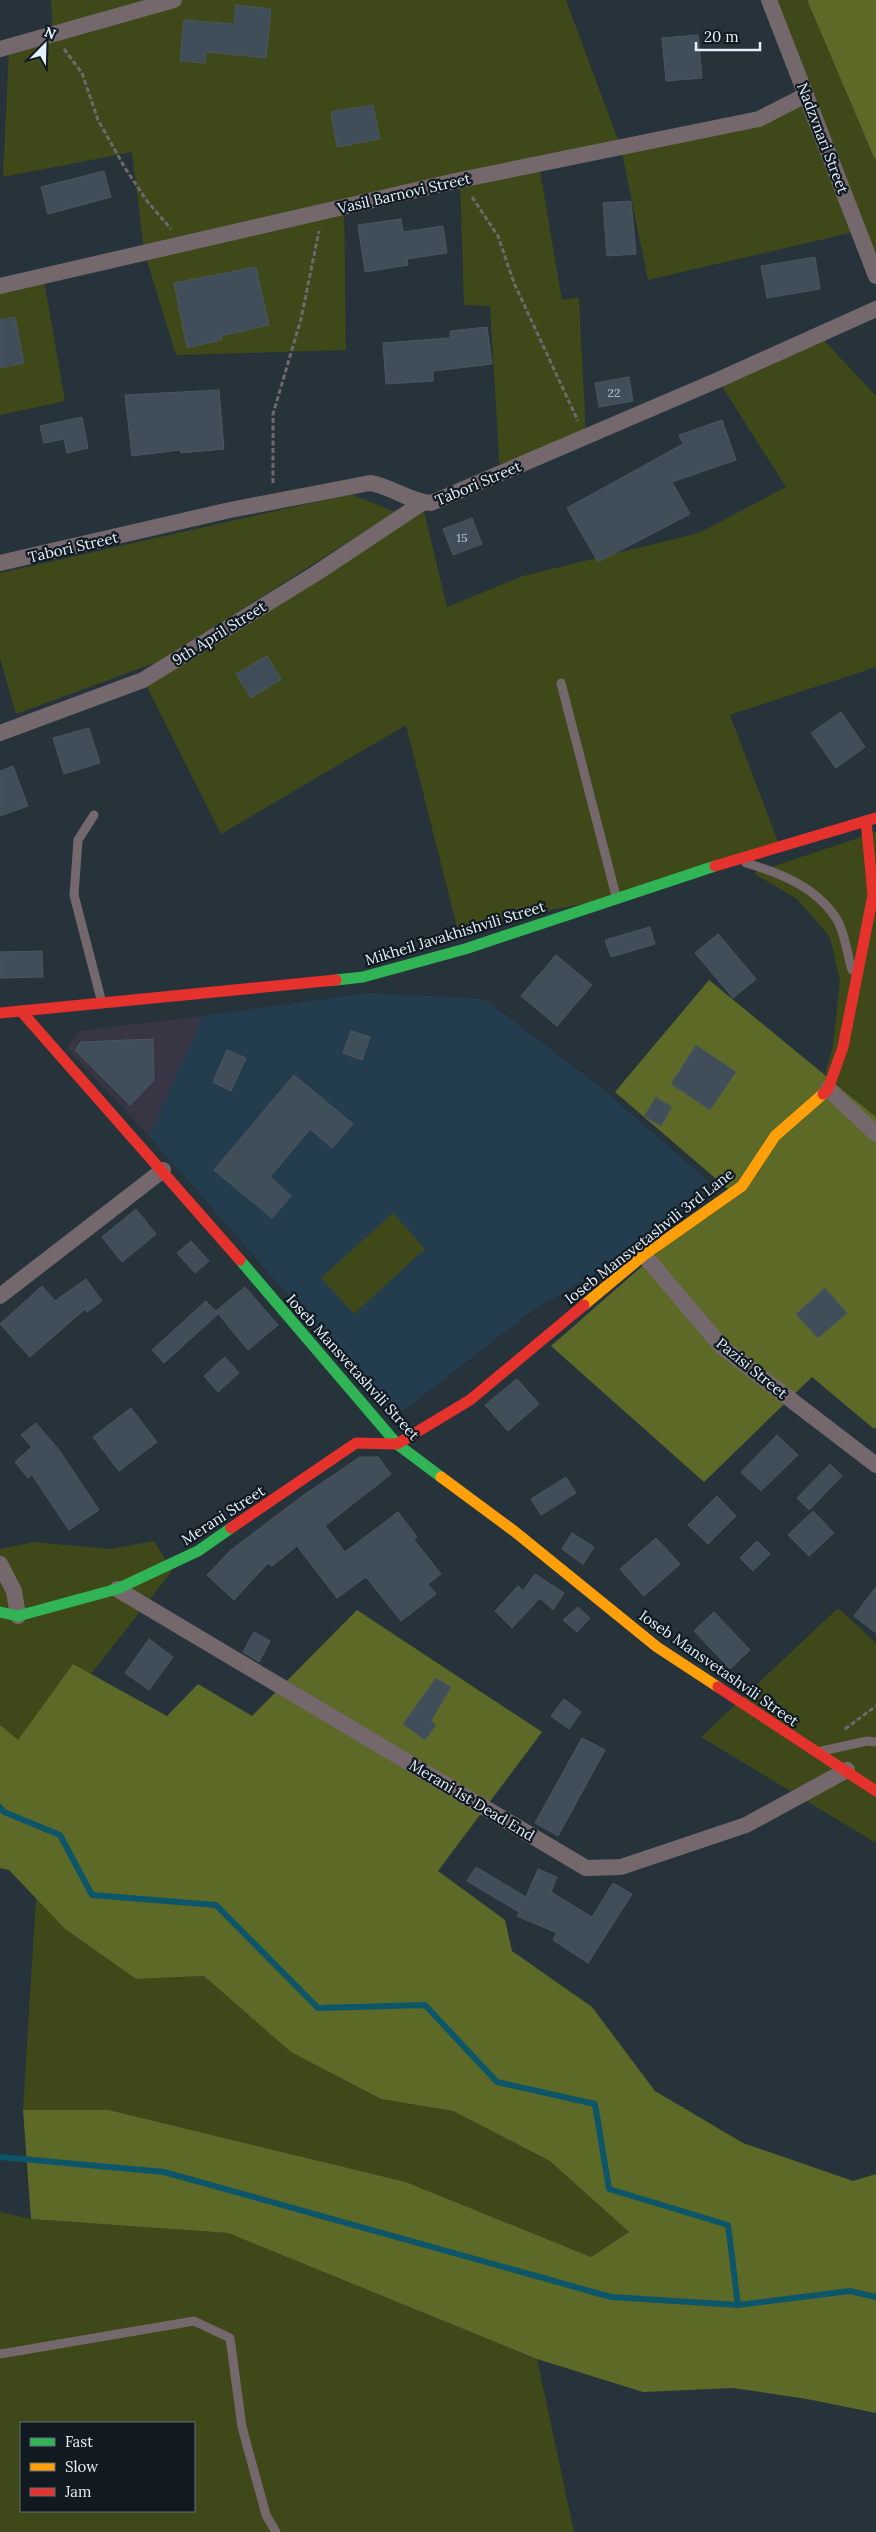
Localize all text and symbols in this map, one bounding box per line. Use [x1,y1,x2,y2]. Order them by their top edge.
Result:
north arrow [20,20,70,70]
scale bar [696,20,760,52]
text: N [42,23,59,44]
text: 20 m [704,27,739,46]
street label: Nadzvnari Street [793,80,853,196]
street label: Vasil Barnovi Street [335,168,473,218]
house number: 22 [608,385,620,400]
street label: Tabori Street [432,456,524,510]
street label: Tabori Street [26,527,120,567]
house number: 15 [457,530,467,545]
street label: 9th April Street [169,596,270,669]
street label: Mikheil Javakhishvili Street [363,897,547,969]
street label: Ioseb Mansvetashvili 3rd Lane [561,1164,737,1308]
street label: Ioseb Mansvetashvili Street [282,1290,424,1444]
street label: Pazisi Street [713,1333,792,1403]
street label: Merani Street [178,1481,268,1549]
street label: Ioseb Mansvetashvili Street [636,1606,803,1730]
street label: Merani 1st Dead End [406,1755,538,1845]
legend [20,2422,195,2512]
text: Fast [65,2432,93,2451]
text: Slow [65,2457,98,2476]
text: Jam [64,2482,92,2501]

